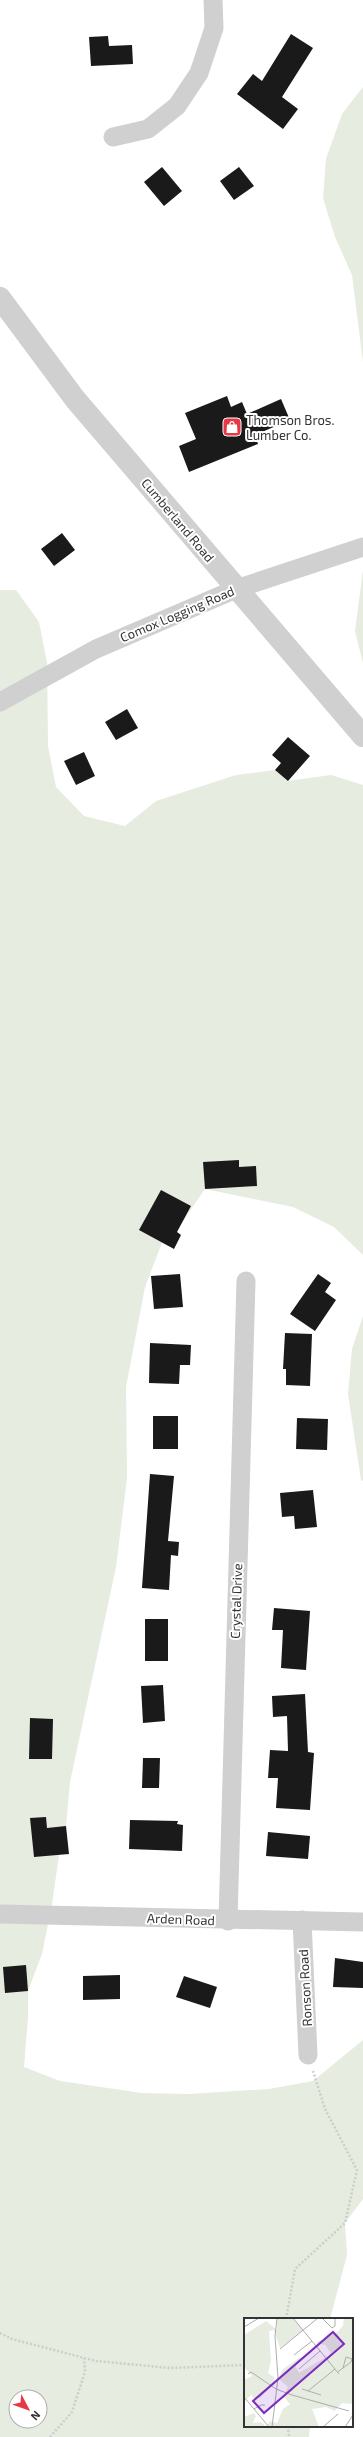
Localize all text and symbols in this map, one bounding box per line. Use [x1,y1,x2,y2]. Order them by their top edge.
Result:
place label: Thomson Bros. Lumber Co. [246,412,334,443]
shop icon: Thomson Bros. Lumber Co. [221,416,243,438]
street label: Cumberland Road [138,475,218,565]
street label: Comox Logging Road [117,583,237,645]
street label: Crystal Drive [227,1563,245,1639]
street label: Arden Road [147,1910,215,1928]
street label: Ronson Road [295,1949,315,2027]
inset map [244,2318,353,2427]
north arrow [8,2389,48,2429]
text: N [28,2409,43,2423]

